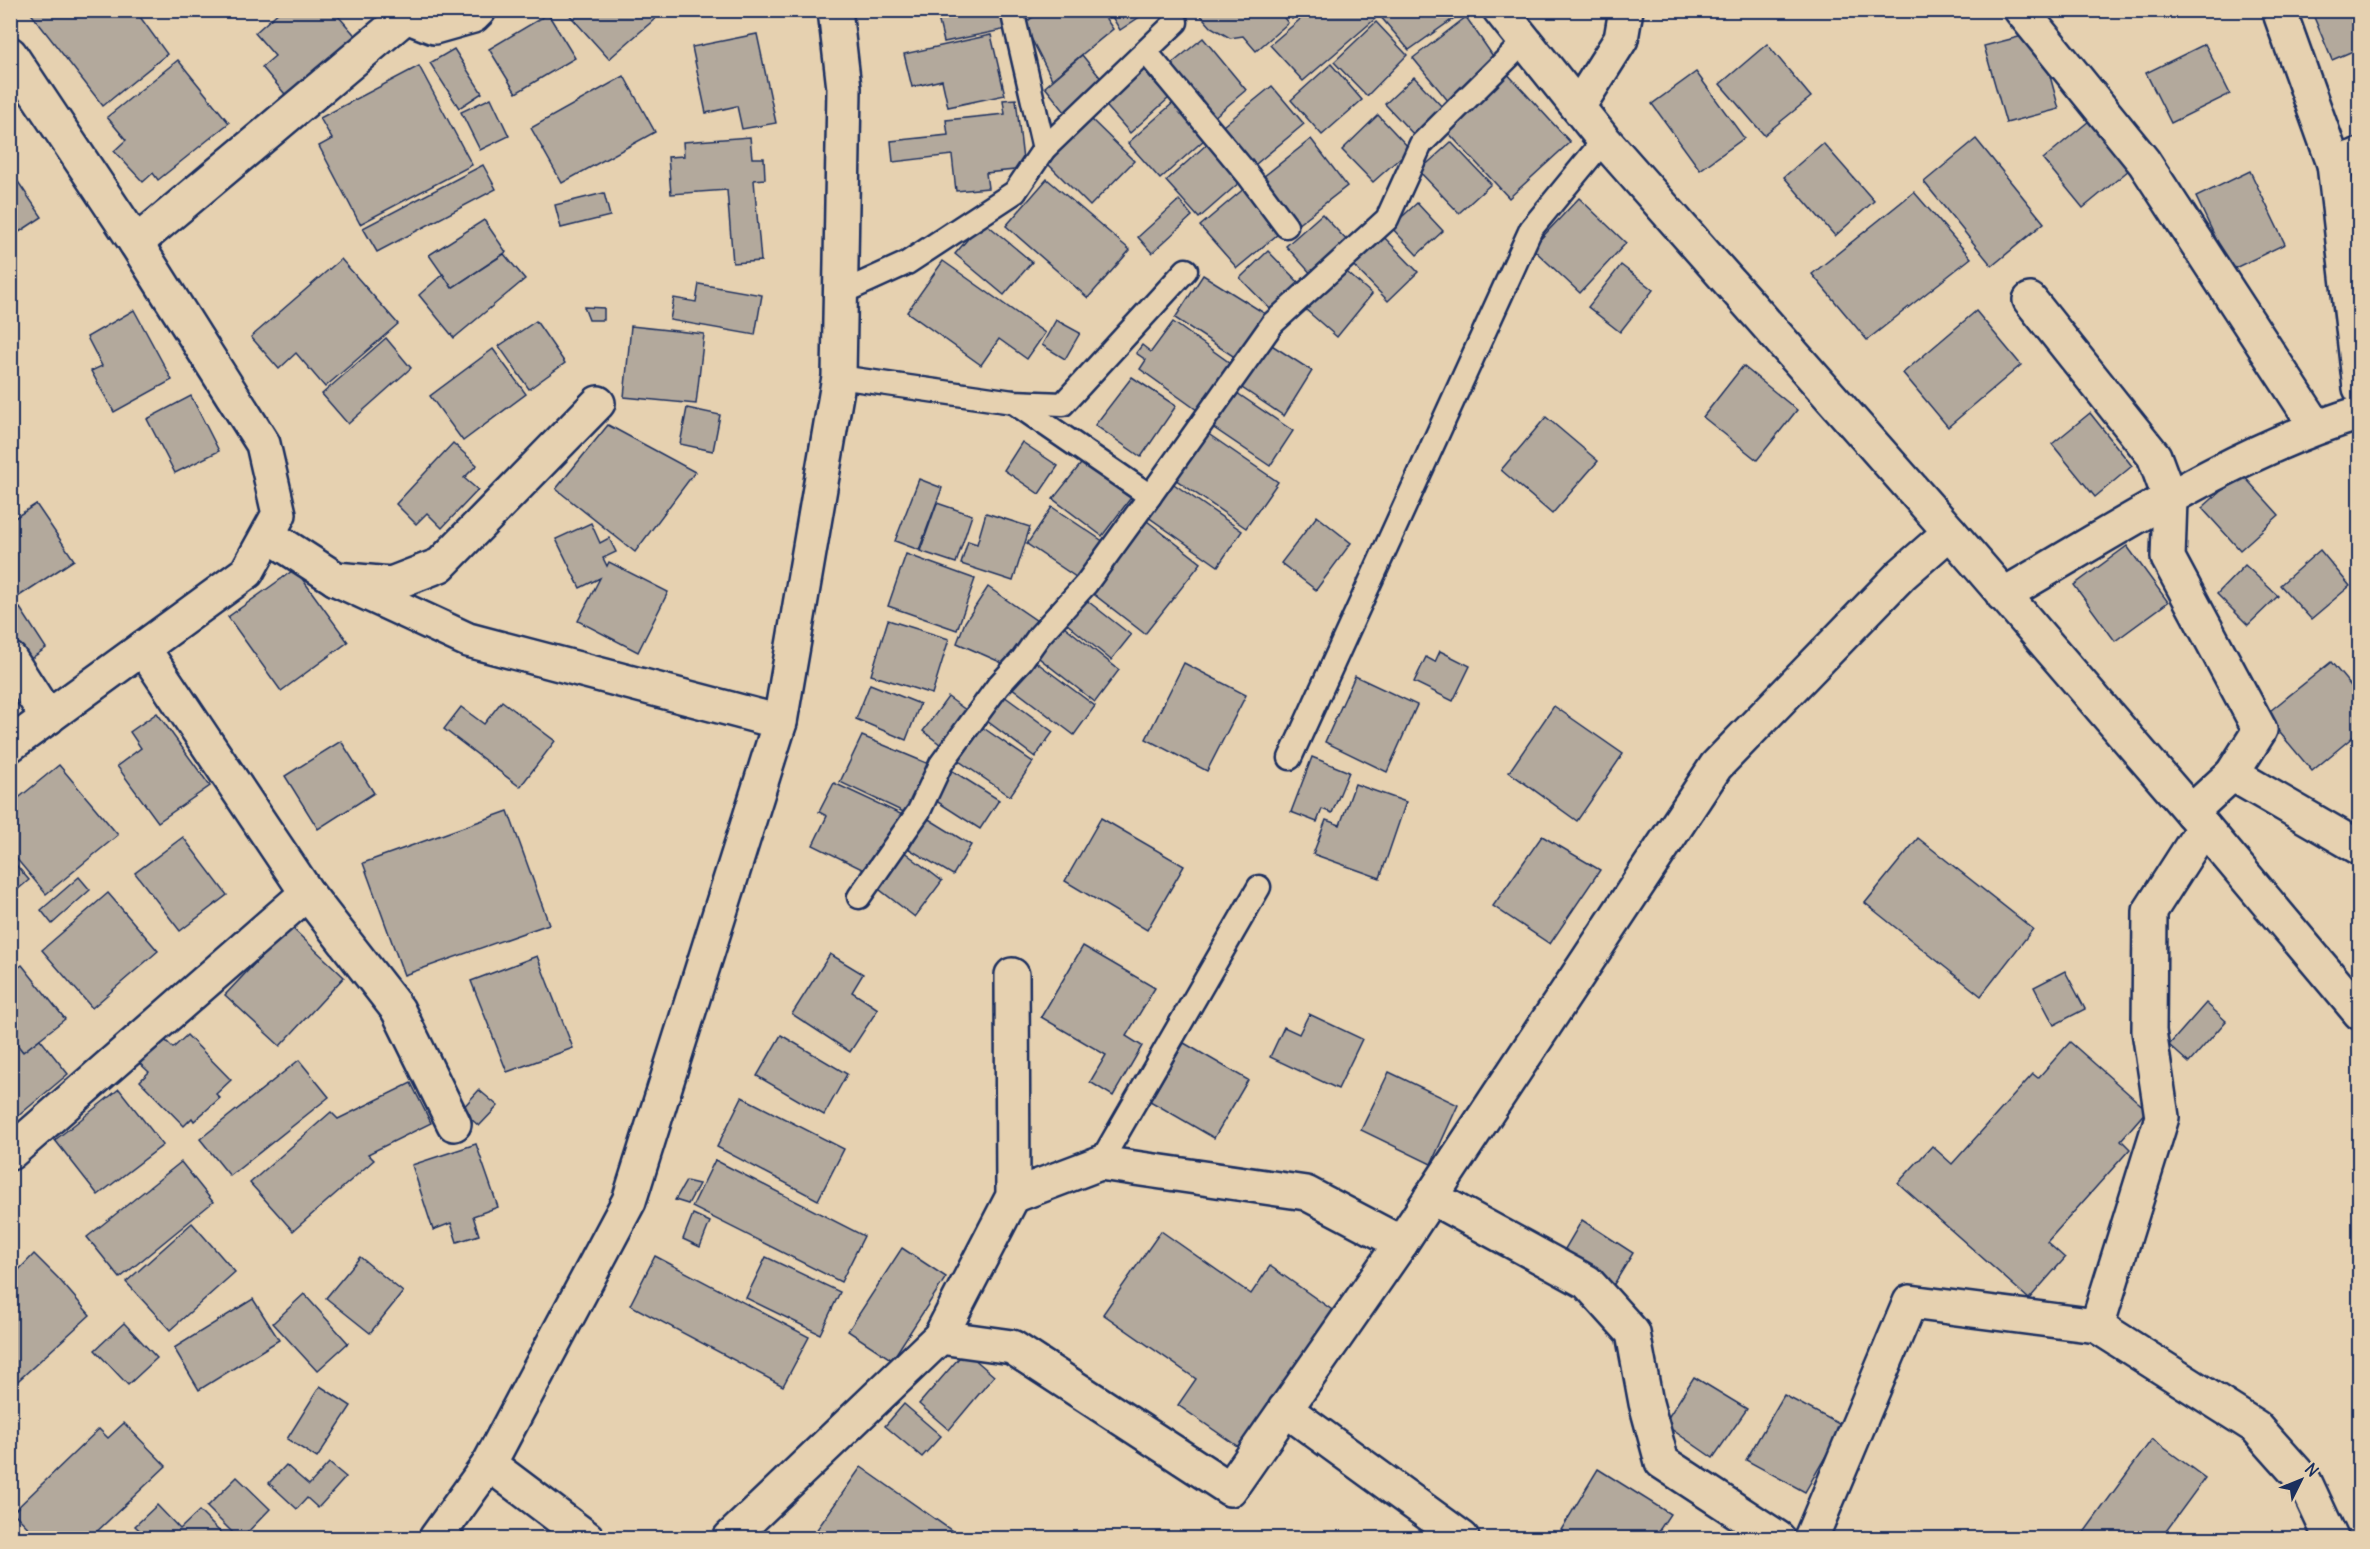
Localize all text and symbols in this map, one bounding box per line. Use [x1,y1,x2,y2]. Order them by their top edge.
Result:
north arrow [2271,1450,2331,1510]
text: N [2301,1459,2323,1481]

